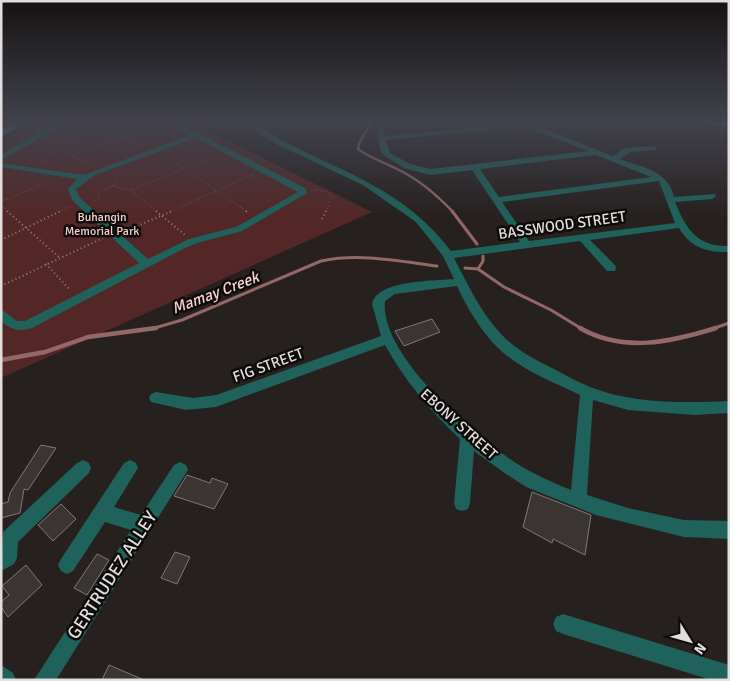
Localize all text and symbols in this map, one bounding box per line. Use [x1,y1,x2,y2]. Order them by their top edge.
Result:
street label: BASSWOOD STREET [497,207,628,243]
park label: Buhangin Memorial Park [65,210,139,239]
water label: Mamay Creek [169,266,264,319]
street label: FIG STREET [230,344,306,386]
street label: EBONY STREET [417,385,502,464]
street label: GERTRUDEZ ALLEY [62,507,162,643]
north arrow [665,616,715,666]
text: N [690,640,710,658]

